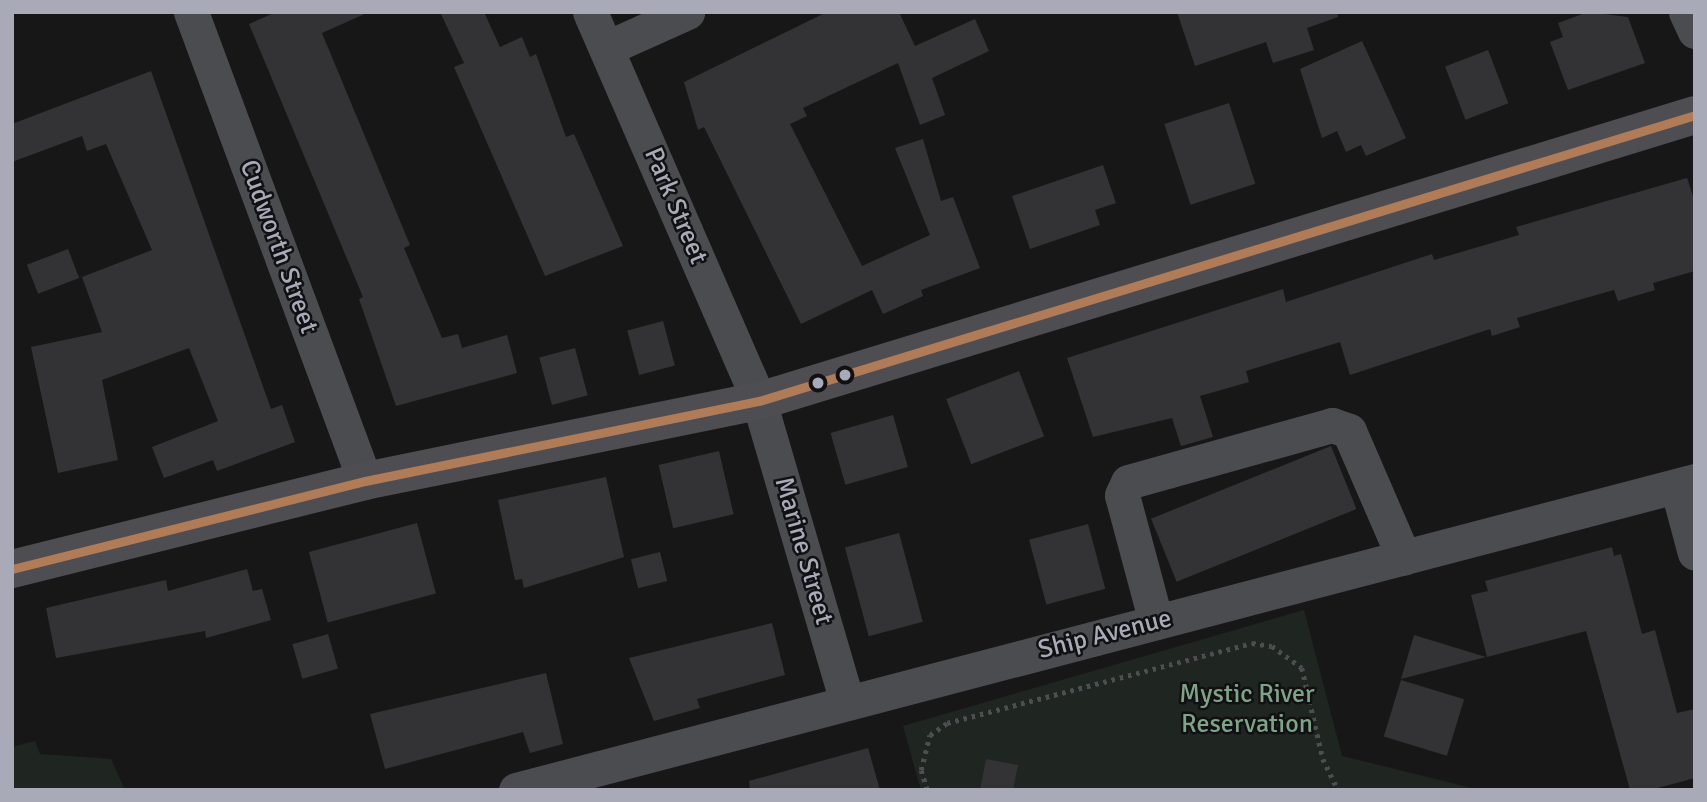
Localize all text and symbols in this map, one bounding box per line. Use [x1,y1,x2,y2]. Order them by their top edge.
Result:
street label: Park Street [637,143,713,269]
street label: Cudworth Street [232,156,324,338]
unlabelled marker [838,368,852,382]
unlabelled marker [811,376,825,390]
street label: Marine Street [767,474,839,628]
street label: Ship Avenue [1035,603,1175,667]
park label: Mystic River Reservation [1179,679,1315,740]

